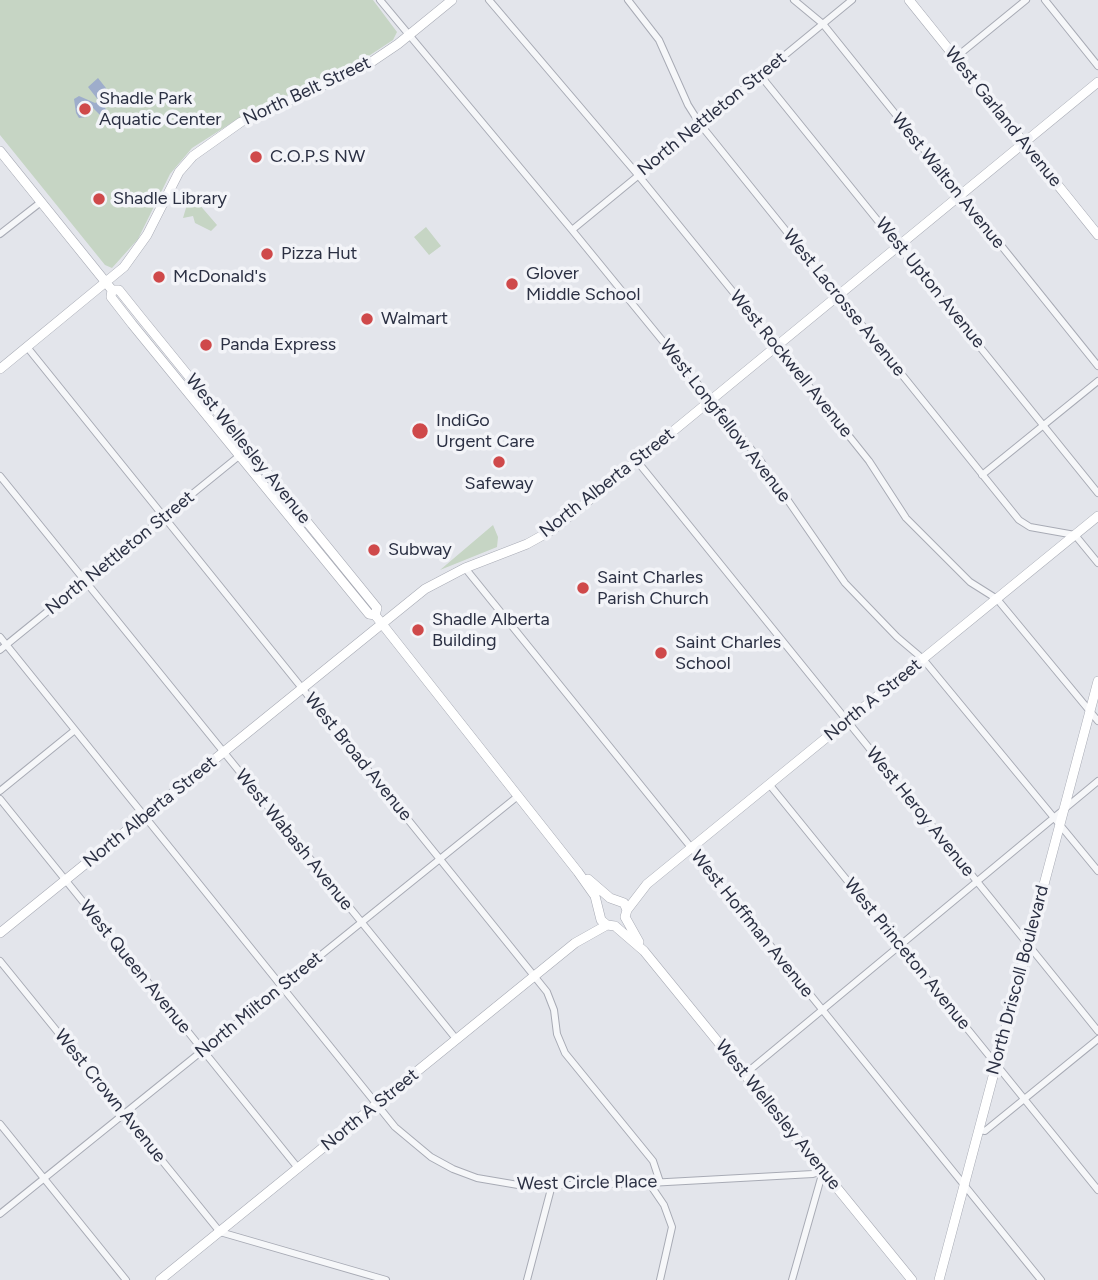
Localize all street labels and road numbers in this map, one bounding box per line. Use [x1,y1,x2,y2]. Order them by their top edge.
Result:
street label: West Garland Avenue [940,43,1066,191]
street label: North Nettleton Street [633,47,791,181]
street label: North Belt Street [240,52,374,130]
street label: West Walton Avenue [887,109,1009,253]
street label: West Upton Avenue [871,213,989,353]
street label: West Lacrosse Avenue [778,225,910,381]
street label: West Rockwell Avenue [725,286,857,442]
street label: West Longfellow Avenue [655,335,795,507]
street label: West Wellesley Avenue [181,370,315,528]
street label: North Alberta Street [535,424,679,542]
street label: North Nettleton Street [41,486,199,620]
street label: North A Street [820,654,926,746]
street label: West Broad Avenue [300,689,416,825]
street label: West Heroy Avenue [861,743,979,881]
street label: North Alberta Street [79,752,221,872]
street label: West Wabash Avenue [230,765,358,915]
street label: West Hoffman Avenue [686,846,818,1002]
street label: West Princeton Avenue [839,874,975,1034]
street label: North Driscoll Boulevard [982,883,1054,1077]
street label: West Queen Avenue [75,896,195,1038]
street label: North Milton Street [191,947,327,1063]
street label: West Crown Avenue [50,1025,170,1167]
street label: West Wellesley Avenue [711,1036,845,1194]
street label: North A Street [317,1064,423,1156]
street label: West Circle Place [517,1171,657,1195]

